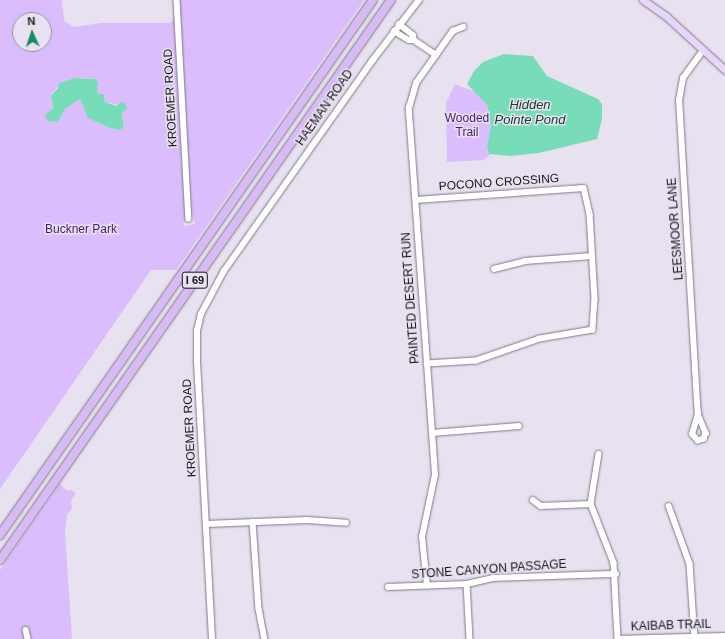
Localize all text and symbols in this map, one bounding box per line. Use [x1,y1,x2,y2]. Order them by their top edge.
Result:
north arrow [12,12,52,52]
text: N [27,15,36,27]
street label: KROEMER ROAD [161,48,181,148]
street label: HAEMAN ROAD [293,67,357,149]
water label: Hidden Pointe Pond [495,98,565,129]
park label: Wooded Trail [445,112,489,140]
street label: POCONO CROSSING [438,172,560,194]
street label: LEESMOOR LANE [665,177,687,281]
park label: Buckner Park [45,223,117,237]
street label: PAINTED DESERT RUN [399,232,423,364]
road number: I 69 [181,271,209,289]
street label: KROEMER ROAD [180,378,200,478]
street label: STONE CANYON PASSAGE [411,557,567,583]
street label: KAIBAB TRAIL [630,617,712,635]

